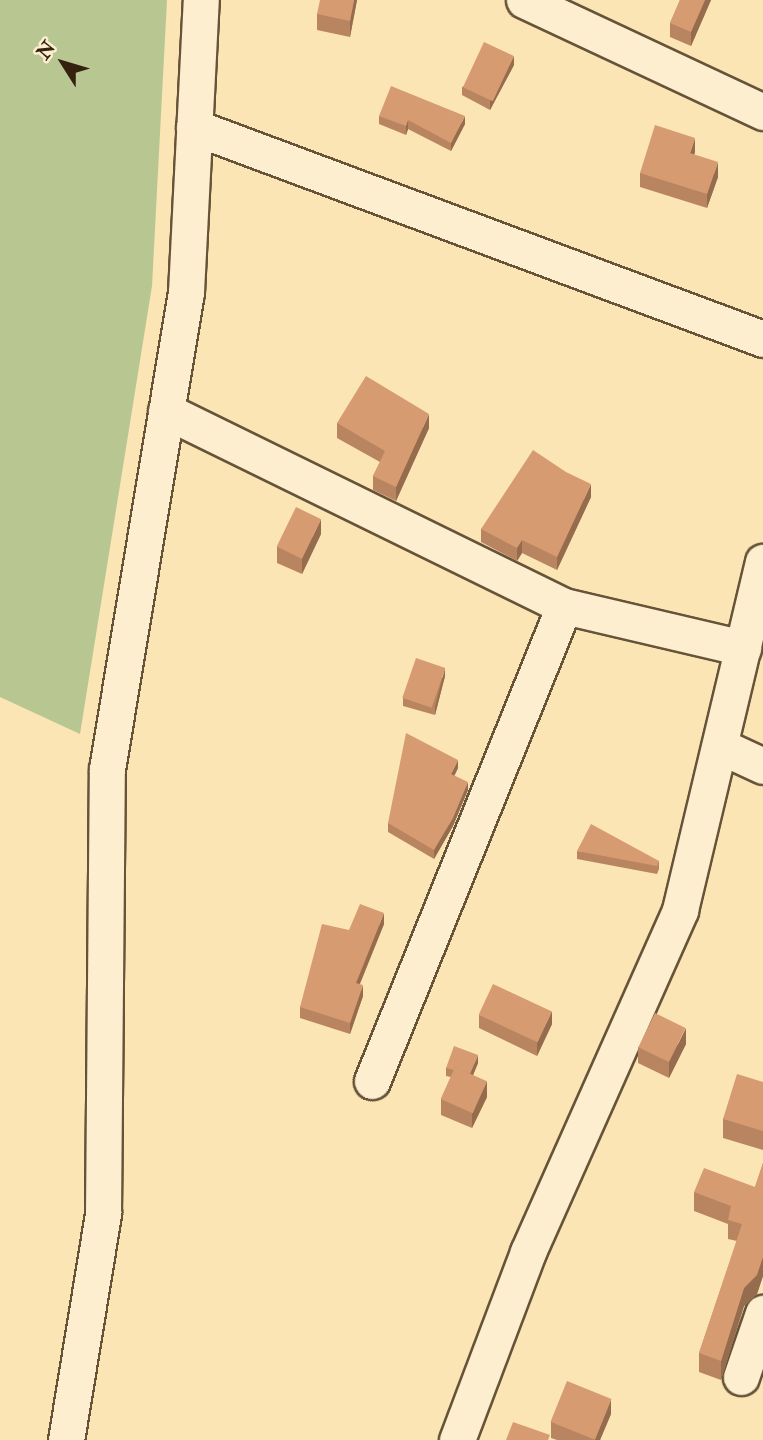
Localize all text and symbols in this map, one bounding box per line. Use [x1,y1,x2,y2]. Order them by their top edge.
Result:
north arrow [28,28,98,98]
text: N [32,36,61,64]

